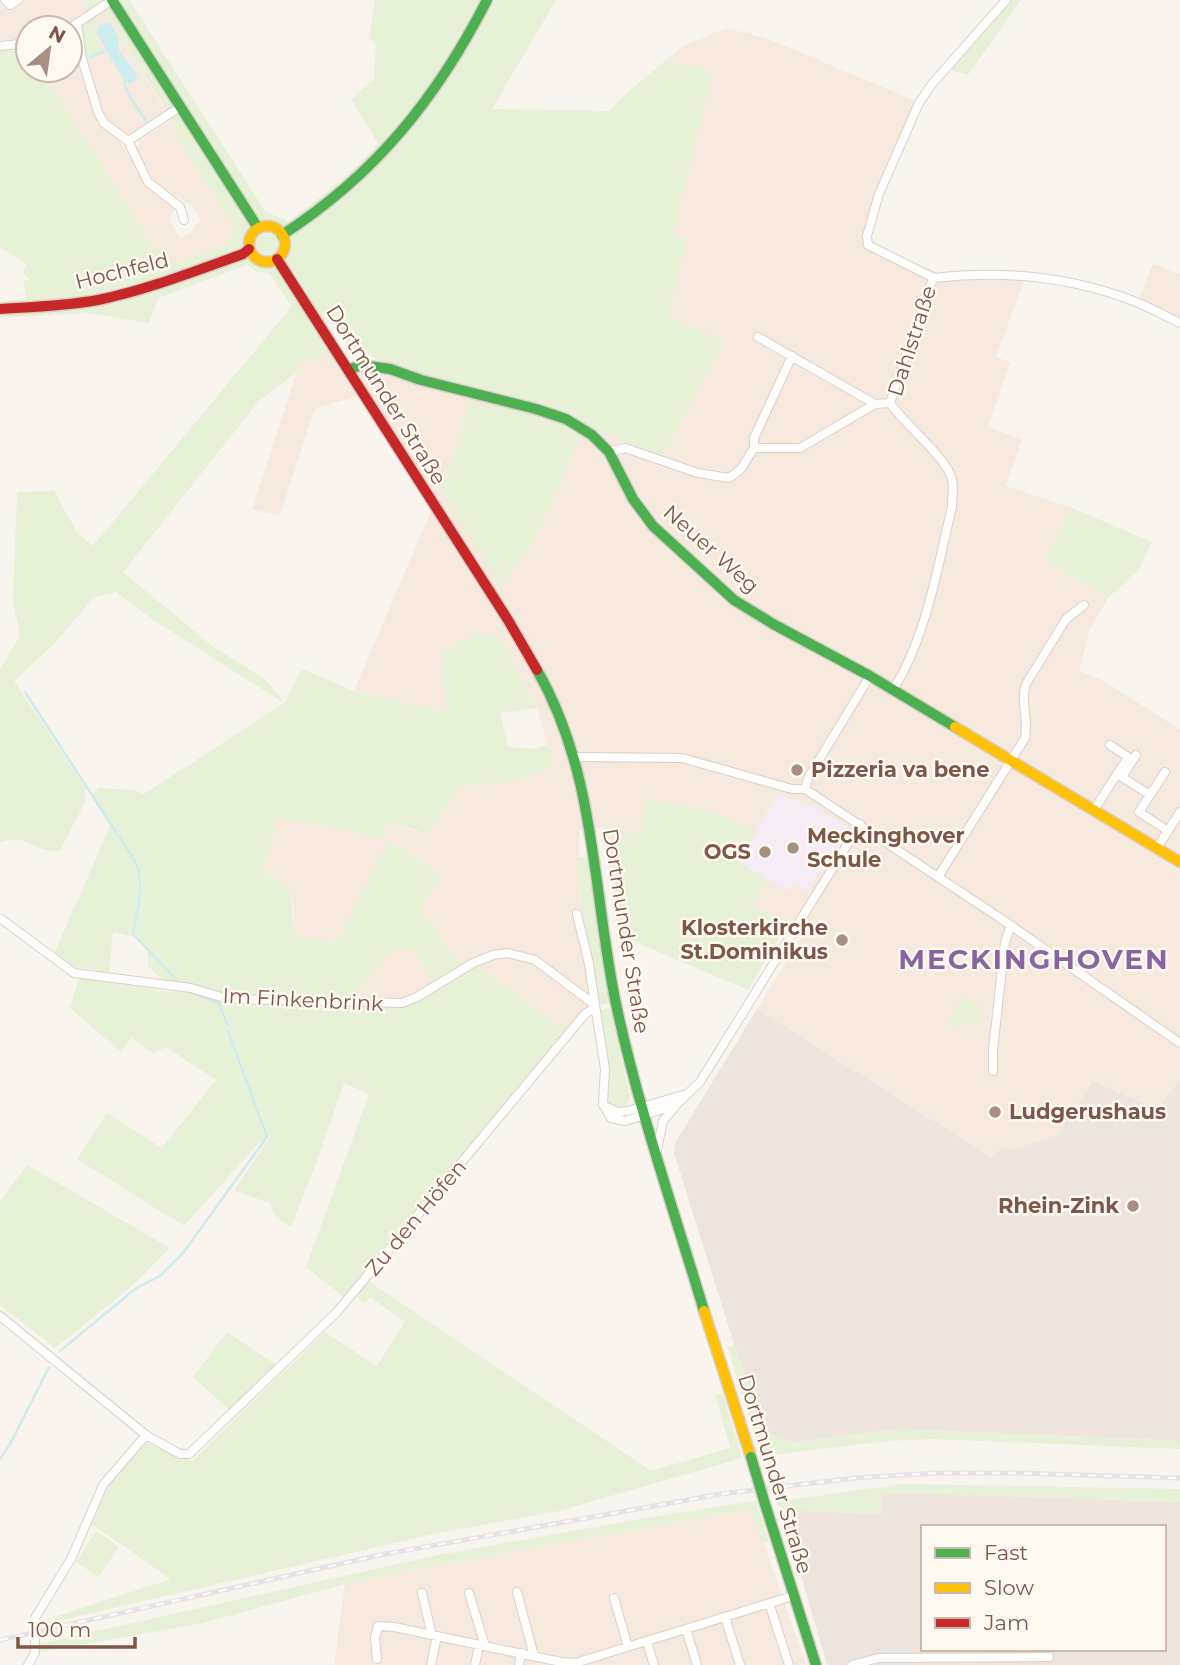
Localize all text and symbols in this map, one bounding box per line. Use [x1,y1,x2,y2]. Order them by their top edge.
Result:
north arrow [14,14,84,84]
text: N [45,21,69,48]
street label: Hochfeld [72,247,171,294]
street label: Dahlstraße [882,282,941,399]
street label: Dortmunder Straße [321,300,452,489]
street label: Neuer Weg [658,499,764,598]
place label: Pizzeria va bene [811,757,989,782]
marker: Pizzeria va bene [789,762,805,778]
place label: Meckinghover Schule [807,823,965,872]
street label: Dortmunder Straße [598,827,655,1035]
place label: OGS [704,839,751,864]
marker: Meckinghover Schule [785,840,801,856]
marker: OGS [757,844,773,860]
place label: Klosterkirche St.Dominikus [680,915,828,964]
marker: Klosterkirche St.Dominikus [834,932,850,948]
district label: MECKINGHOVEN [898,942,1170,976]
street label: Im Finkenbrink [222,983,385,1016]
place label: Ludgerushaus [1009,1099,1166,1124]
marker: Ludgerushaus [987,1104,1003,1120]
street label: Zu den Höfen [360,1155,471,1281]
place label: Rhein-Zink [998,1193,1119,1218]
marker: Rhein-Zink [1125,1198,1141,1214]
street label: Dortmunder Straße [733,1371,818,1577]
legend [921,1525,1166,1651]
text: Fast [984,1540,1028,1565]
text: Slow [984,1575,1034,1600]
scale bar [18,1606,135,1650]
text: Jam [983,1610,1029,1635]
text: 100 m [28,1617,91,1642]

